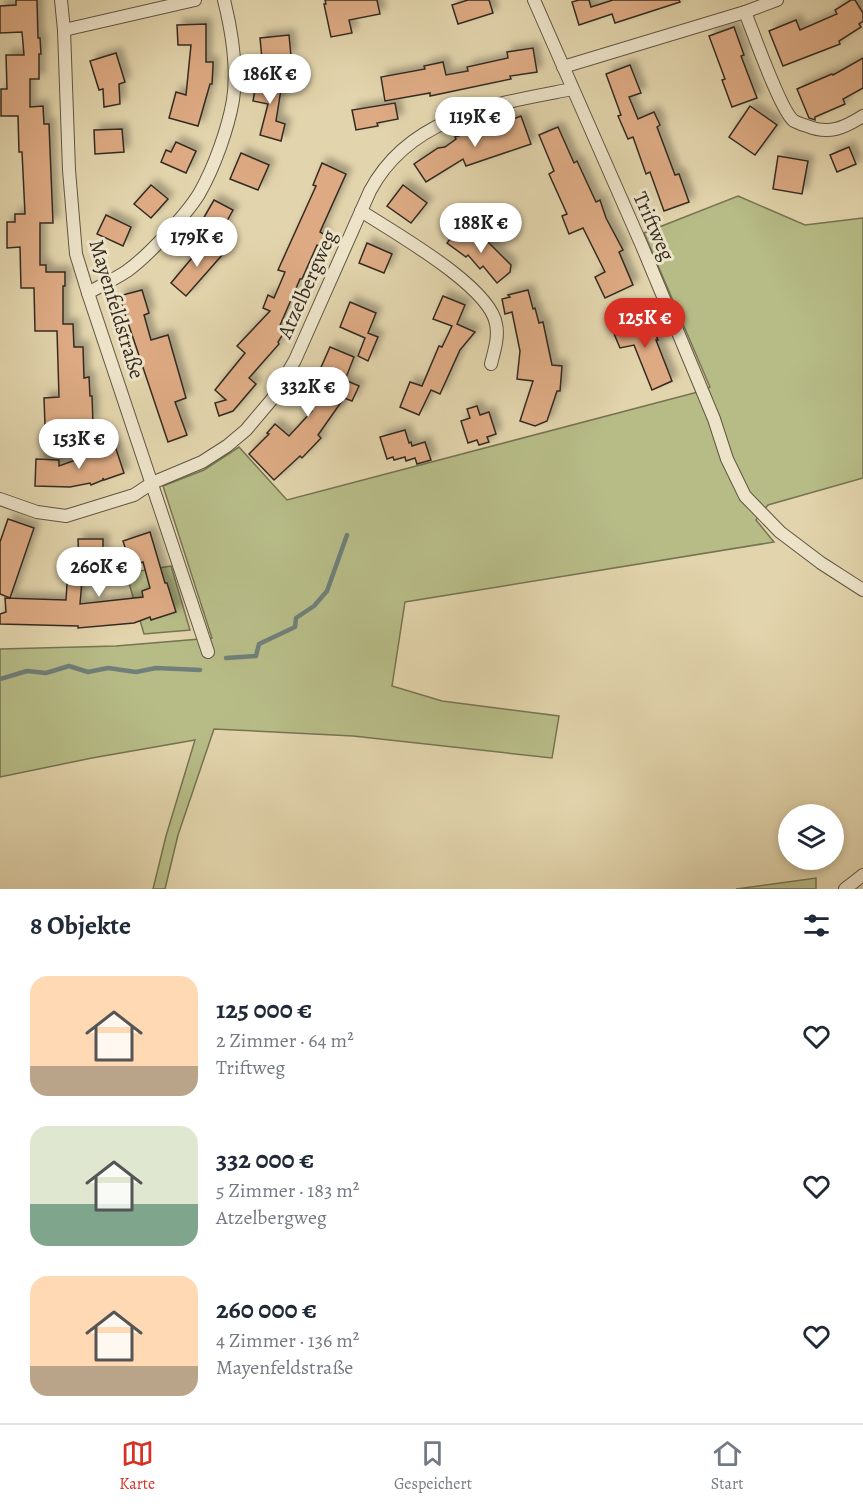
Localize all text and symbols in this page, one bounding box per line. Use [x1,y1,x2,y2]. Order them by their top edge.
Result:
pin: 186K € [221,54,319,105]
text: 186K € [243,60,297,87]
pin: 119K € [426,97,524,148]
text: 119K € [449,103,501,130]
street label: Triftweg [626,187,682,265]
pin: 188K € [432,203,530,254]
text: 188K € [454,209,508,236]
pin: 179K € [148,217,246,268]
text: 179K € [170,223,224,250]
street label: Atzelbergweg [270,225,344,344]
street label: Mayenfeldstraße [83,236,151,382]
pin: 125K € [596,298,694,349]
text: 125K € [618,304,672,331]
pin: 332K € [259,367,357,418]
text: 332K € [281,373,335,400]
pin: 153K € [30,419,128,470]
text: 153K € [53,425,105,452]
pin: 260K € [50,547,148,598]
text: 260K € [70,553,128,580]
map controls [778,804,844,870]
button: layers [778,804,844,870]
text: 8 Objekte [30,908,131,943]
icon: filters [800,909,833,942]
text: 125 000 € [216,992,312,1027]
icon: home [78,1000,150,1072]
icon: heart [800,1020,833,1053]
text: 2 Zimmer · 64 m² [216,1027,354,1054]
text: Triftweg [216,1054,285,1081]
text: 332 000 € [216,1142,314,1177]
icon: home [78,1150,150,1222]
icon: heart [800,1170,833,1203]
text: 5 Zimmer · 183 m² [216,1177,359,1204]
text: Atzelbergweg [216,1204,327,1231]
text: 260 000 € [216,1292,317,1327]
icon: home [78,1300,150,1372]
icon: heart [800,1320,833,1353]
text: 4 Zimmer · 136 m² [216,1327,359,1354]
text: Mayenfeldstraße [216,1354,353,1381]
tab: Karte [119,1437,155,1495]
tab: Gespeichert [394,1437,472,1495]
tab: Start [711,1437,744,1495]

